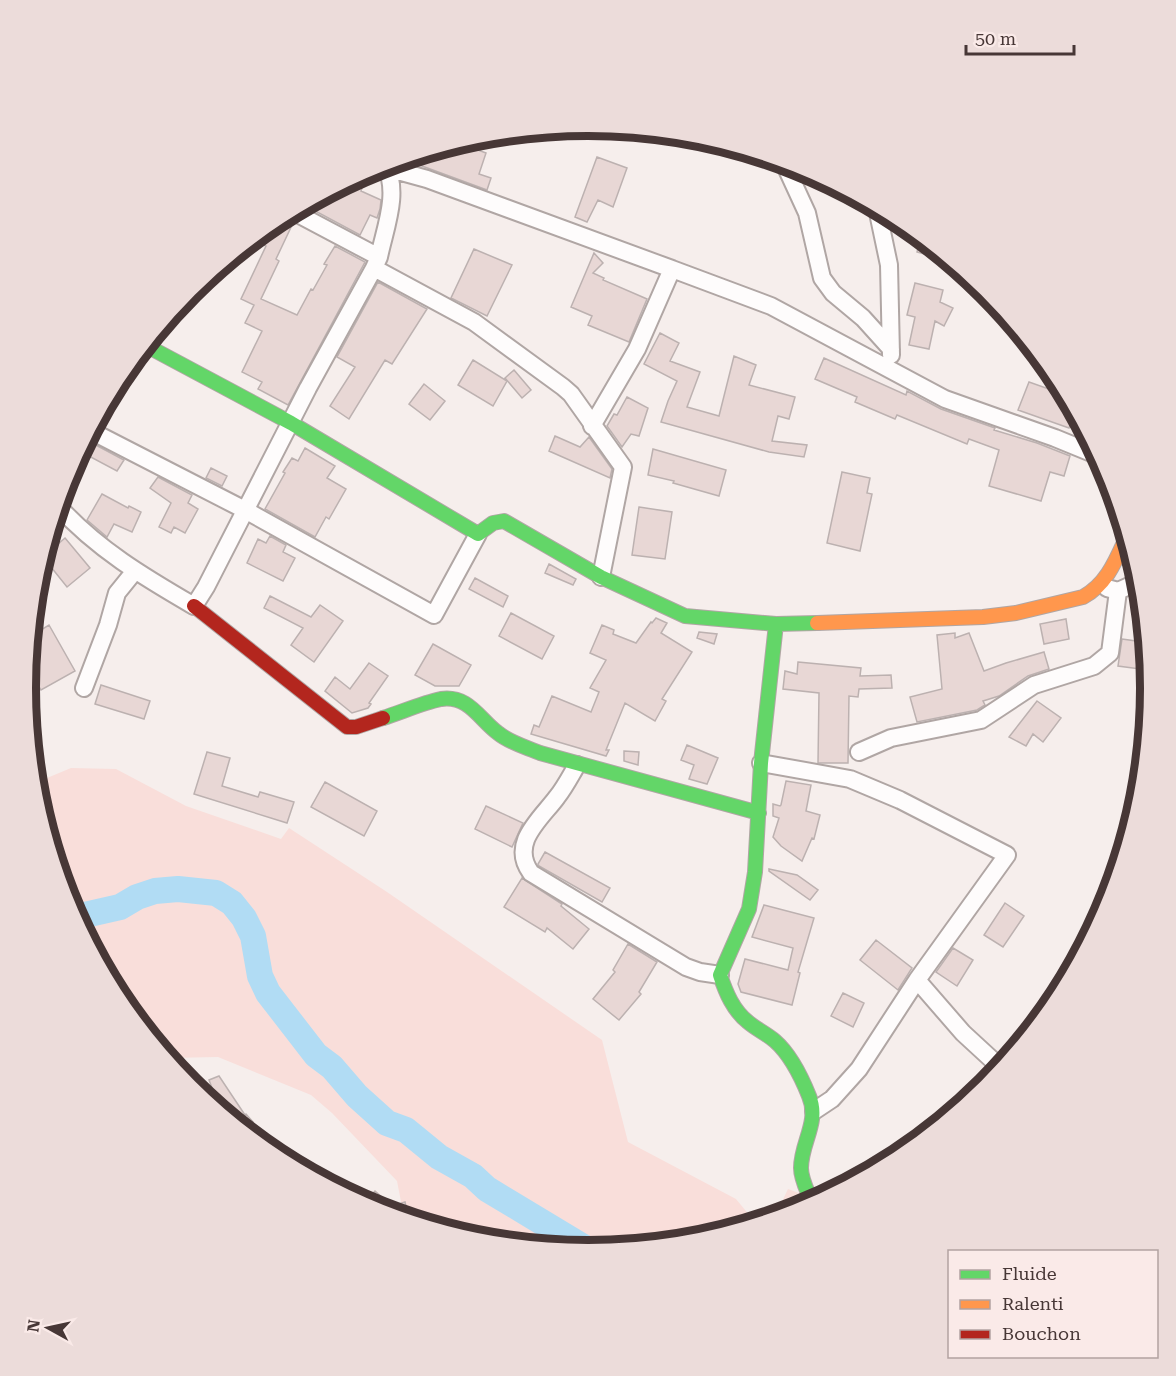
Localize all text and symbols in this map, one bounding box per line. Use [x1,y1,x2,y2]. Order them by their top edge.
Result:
scale bar [966,18,1074,56]
text: 50 m [975,28,1016,49]
legend [948,1250,1158,1358]
text: Fluide [1002,1263,1057,1284]
text: Ralenti [1002,1293,1064,1314]
north arrow [18,1298,78,1358]
text: N [23,1319,44,1333]
text: Bouchon [1002,1323,1081,1344]

